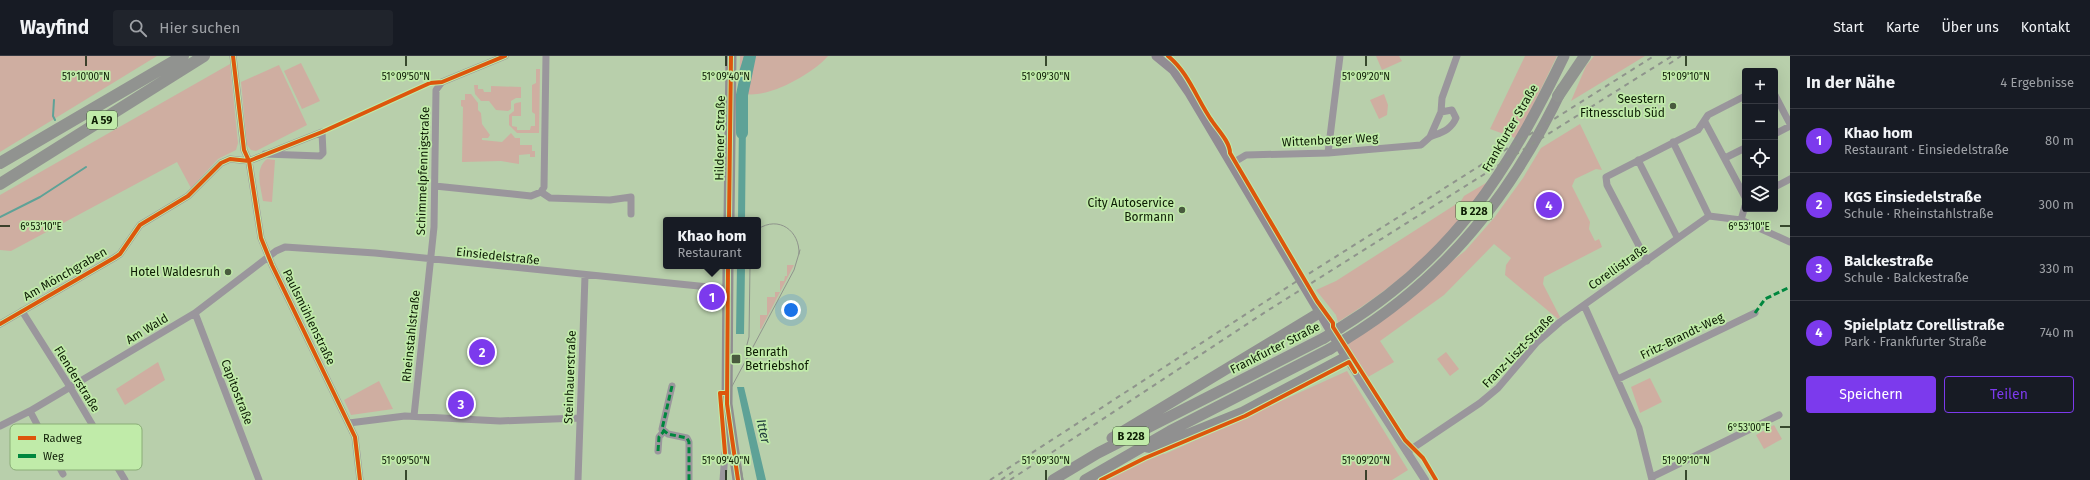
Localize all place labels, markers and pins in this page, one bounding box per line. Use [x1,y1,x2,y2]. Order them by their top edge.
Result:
place label: Seestern Fitnessclub Süd [1580,92,1665,120]
marker: Seestern Fitnessclub Süd [1668,101,1678,111]
pin: 4 [1536,190,1562,220]
place label: City Autoservice Bormann [1087,196,1174,224]
marker: City Autoservice Bormann [1177,205,1187,215]
place label: Hotel Waldesruh [130,265,220,279]
marker: Hotel Waldesruh [223,267,233,277]
pin: 1 [699,282,725,312]
pin: 2 [469,337,495,367]
place label: Benrath Betriebshof [745,345,809,373]
marker: Benrath Betriebshof [730,353,742,365]
pin: 3 [448,389,474,419]

